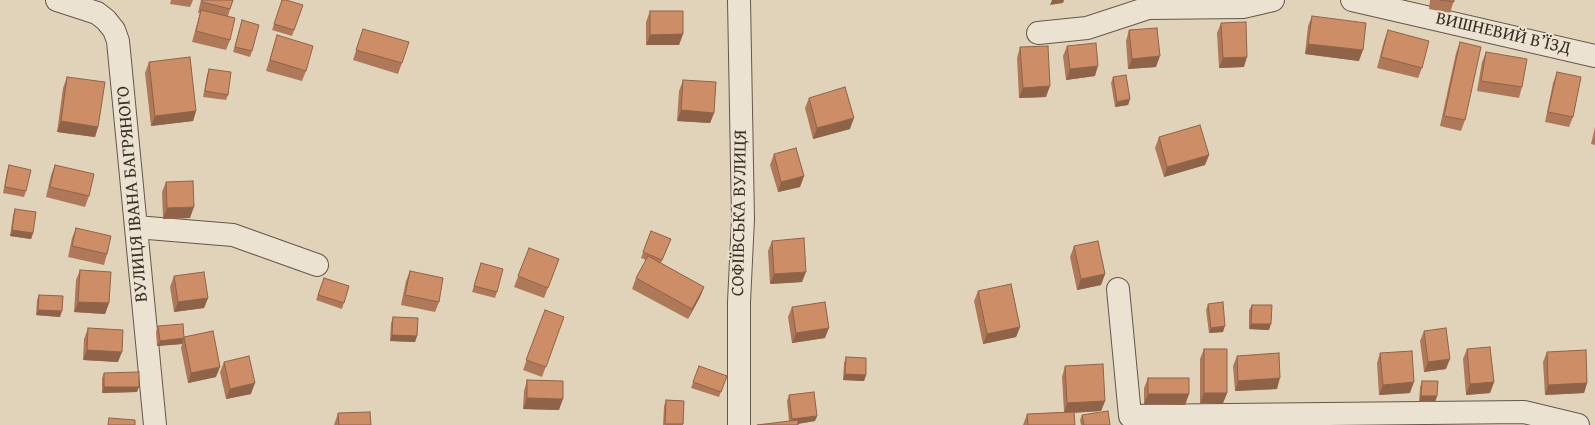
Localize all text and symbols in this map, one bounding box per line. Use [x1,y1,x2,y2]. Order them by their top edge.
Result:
street label: ВИШНЕВИЙ В’ЇЗД [1433,8,1573,60]
street label: ВУЛИЦЯ ІВАНА БАГРЯНОГО [113,85,153,303]
street label: СОФІЇВСЬКА ВУЛИЦЯ [728,130,752,296]

